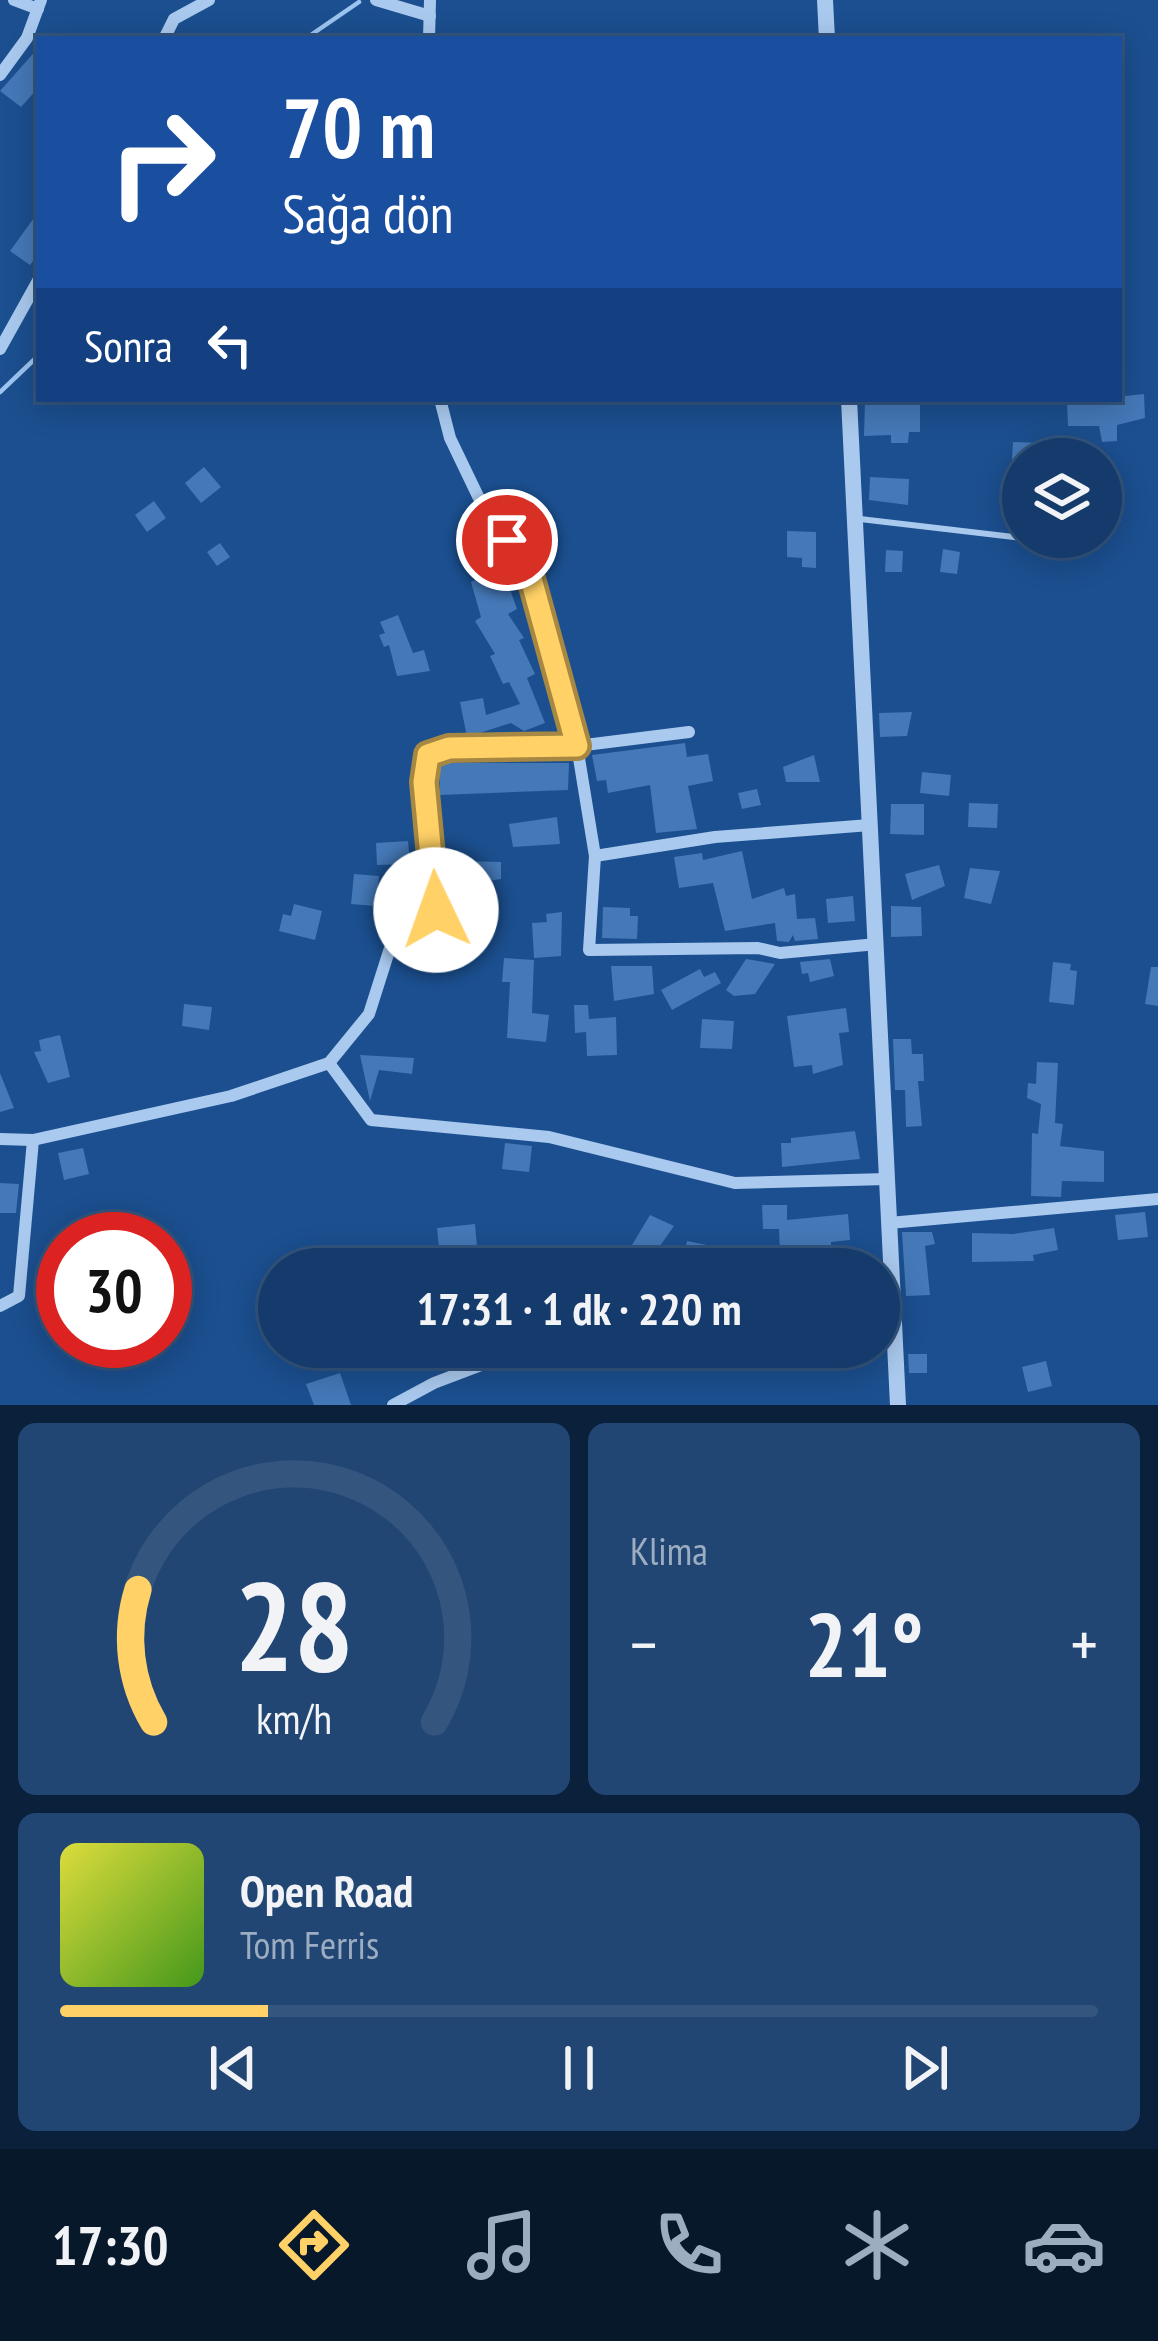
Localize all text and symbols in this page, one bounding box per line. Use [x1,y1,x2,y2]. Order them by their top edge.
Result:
text: 70 m [282,72,435,181]
icon: right [84,84,240,240]
text: Sağa dön [282,178,454,248]
icon: left [197,312,263,378]
text: Sonra [84,316,173,374]
map controls [1002,438,1122,558]
button: layers [1002,438,1122,558]
pin [456,489,558,591]
icon: arrive [474,507,540,573]
position arrow [373,847,499,973]
speed limit sign: 30 [36,1212,192,1368]
text: 17:31 · 1 dk · 220 m [416,1279,742,1337]
text: Klima [630,1525,708,1576]
text: 28 [234,1544,354,1705]
text: 21° [805,1585,923,1702]
text: − [630,1601,657,1686]
text: + [1071,1601,1098,1686]
text: km/h [256,1690,332,1746]
text: Open Road [240,1861,413,1919]
text: Tom Ferris [240,1919,379,1970]
icon: previous [200,2035,266,2101]
icon: pause [546,2035,612,2101]
icon: next [892,2035,958,2101]
icon: directions [272,2203,356,2287]
icon: music [460,2203,544,2287]
icon: phone [647,2203,731,2287]
icon: climate [835,2203,919,2287]
icon: car [1022,2203,1106,2287]
text: 17:30 [52,2210,169,2280]

